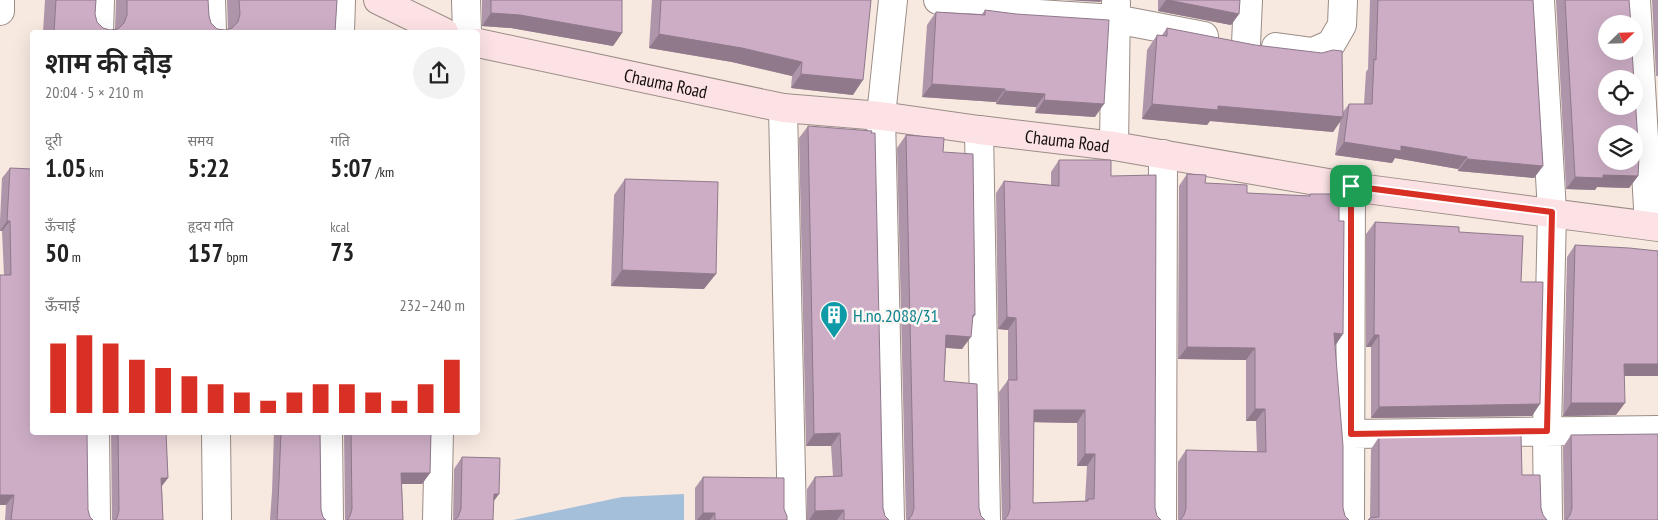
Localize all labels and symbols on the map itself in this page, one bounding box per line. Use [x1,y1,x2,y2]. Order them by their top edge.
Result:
north arrow [1598,15,1642,60]
street label: Chauma Road [622,63,710,103]
street label: Chauma Road [1024,124,1111,157]
pin [1330,165,1372,207]
building icon: H.no.2088/31 [819,300,849,339]
place label: H.no.2088/31 [853,304,939,327]

